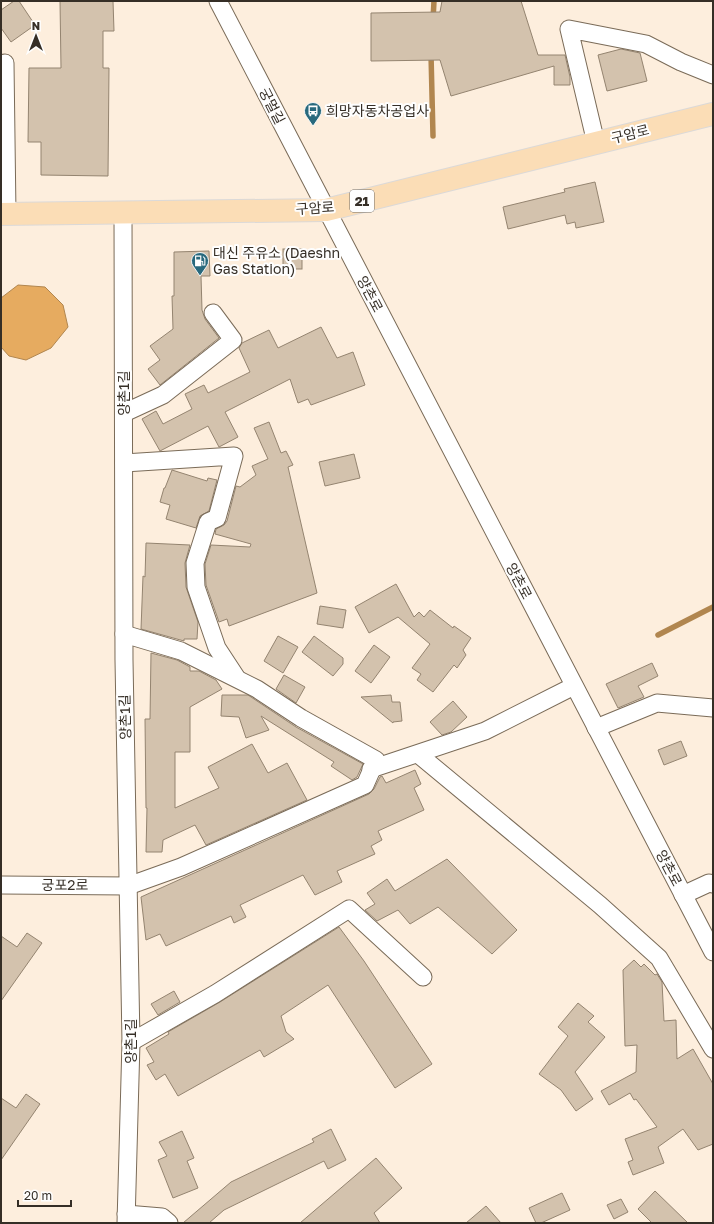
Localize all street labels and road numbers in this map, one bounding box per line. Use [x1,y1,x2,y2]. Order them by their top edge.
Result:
street label: 궁멀길 [256,85,289,127]
street label: 구암로 [609,121,651,146]
road number: 21 [350,190,374,212]
street label: 구암로 [295,198,335,217]
street label: 양촌로 [354,273,387,315]
street label: 양촌1길 [115,370,132,416]
street label: 양촌로 [503,560,536,602]
street label: 양촌1길 [116,694,133,740]
street label: 양촌로 [653,847,686,889]
street label: 궁포2로 [42,876,88,893]
street label: 양촌1길 [122,1018,139,1064]

